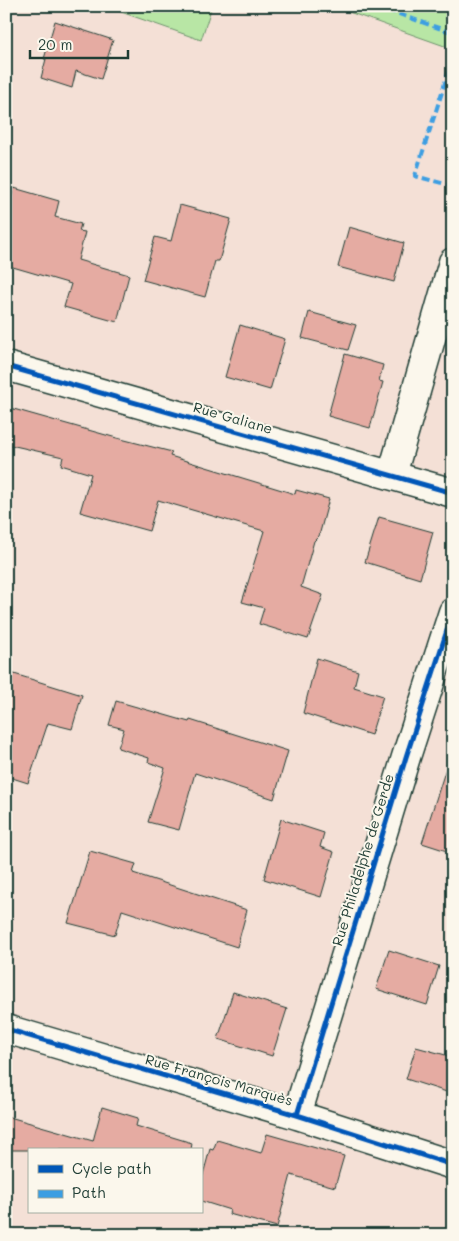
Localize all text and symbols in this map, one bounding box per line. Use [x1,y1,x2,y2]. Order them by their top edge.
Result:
scale bar [30,28,128,60]
text: 20 m [38,34,72,54]
street label: Rue Galiane [191,397,275,438]
street label: Rue Philadelphe de Gerde [327,771,398,948]
street label: Rue François Marquès [143,1049,295,1110]
legend [28,1148,202,1214]
text: Cycle path [72,1158,151,1178]
text: Path [72,1182,106,1202]

